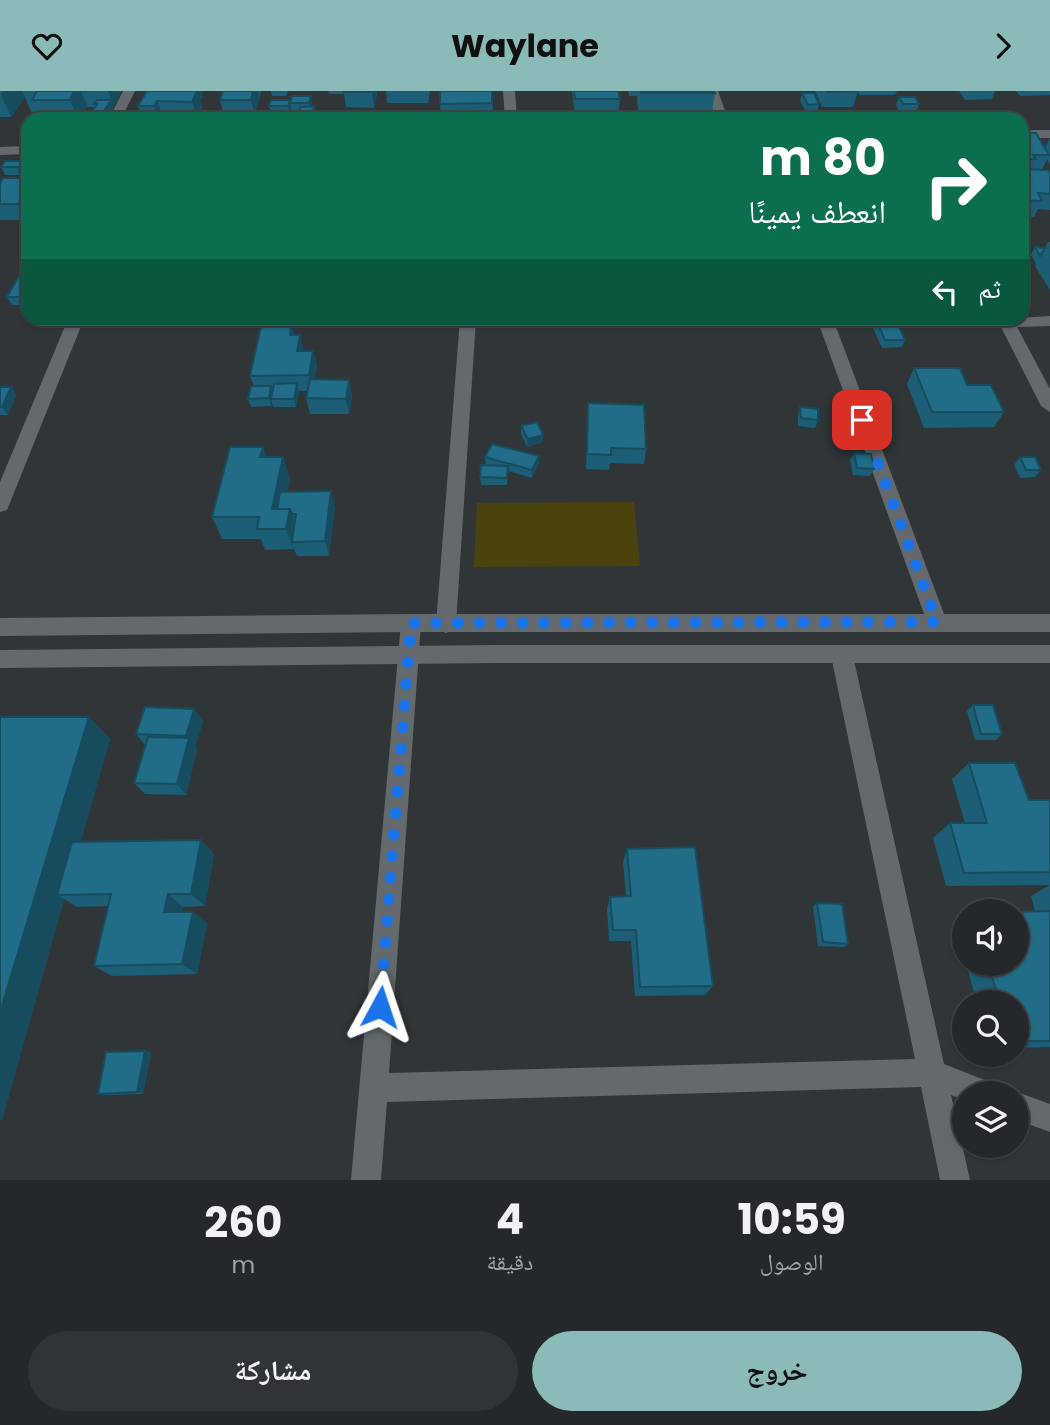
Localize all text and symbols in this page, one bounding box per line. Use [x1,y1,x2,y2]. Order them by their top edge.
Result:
text: Waylane [451,23,599,68]
icon: heart [28,27,66,65]
icon: forward [984,27,1022,65]
text: 80 m [760,124,886,192]
icon: right [910,140,1001,231]
text: انعطف يمينًا [748,189,886,234]
text: ثم [978,271,1001,307]
icon: left [926,273,964,311]
pin [832,390,892,450]
icon: arrive [843,401,881,439]
map controls [952,899,1029,1158]
button: sound [952,899,1029,976]
position arrow [343,970,417,1044]
button: search [952,990,1029,1067]
button: layers [952,1081,1029,1158]
text: 4 [496,1190,524,1249]
text: 10:59 [738,1190,846,1249]
text: 260 [204,1193,282,1252]
text: دقيقة [487,1246,533,1278]
text: الوصول [760,1246,823,1278]
text: m [231,1249,255,1281]
button: مشاركة [28,1331,518,1411]
button: خروج [532,1331,1022,1411]

